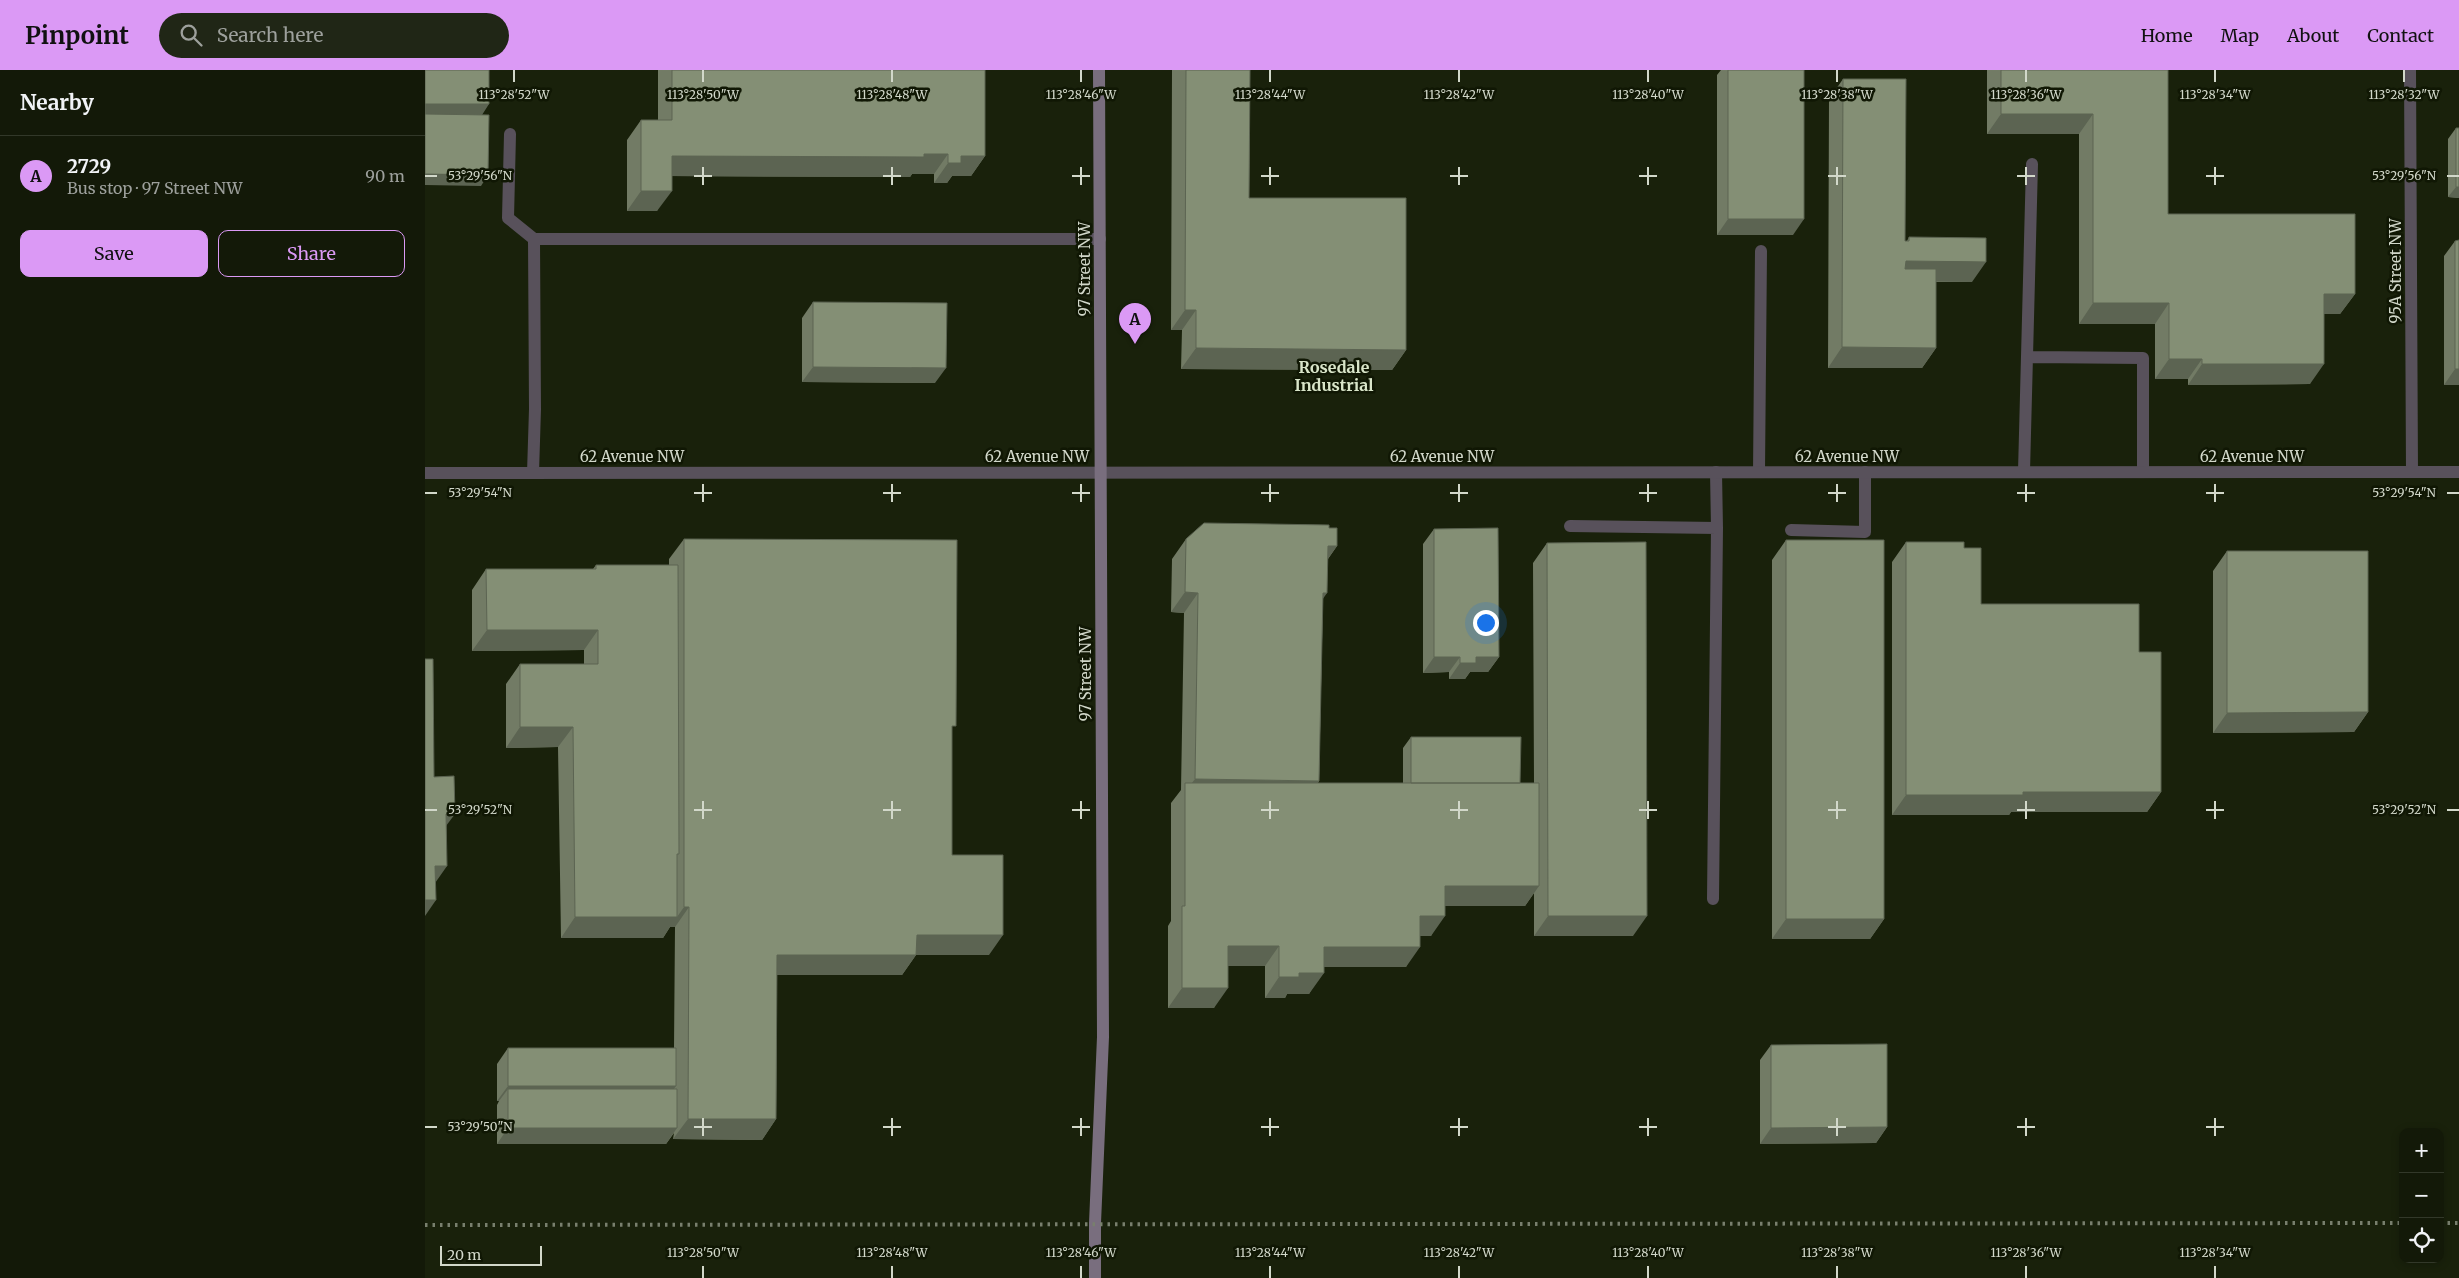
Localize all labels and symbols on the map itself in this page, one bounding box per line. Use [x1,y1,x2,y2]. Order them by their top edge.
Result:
text: 113°28'52"W [479,87,550,102]
text: 113°28'50"W [667,87,740,102]
text: 113°28'48"W [856,87,929,102]
text: 113°28'46"W [1046,87,1117,102]
text: 113°28'44"W [1235,87,1306,102]
text: 113°28'42"W [1424,87,1495,102]
text: 113°28'40"W [1612,87,1685,102]
text: 113°28'38"W [1801,87,1874,102]
text: 113°28'36"W [1990,87,2063,102]
text: 113°28'34"W [2180,87,2251,102]
text: 113°28'32"W [2368,87,2441,102]
text: 53°29'56"N [448,168,513,183]
text: 53°29'56"N [2372,168,2437,183]
street label: 95A Street NW [2386,218,2405,323]
street label: 97 Street NW [1075,221,1094,316]
pin: A [1119,303,1151,344]
district label: Rosedale Industrial [1295,357,1373,395]
street label: 62 Avenue NW [580,447,685,466]
street label: 62 Avenue NW [985,447,1090,466]
street label: 62 Avenue NW [1390,447,1495,466]
street label: 62 Avenue NW [1795,447,1900,466]
street label: 62 Avenue NW [2200,447,2305,466]
text: 53°29'54"N [448,485,513,500]
text: 53°29'54"N [2372,485,2437,500]
your location [1473,610,1499,636]
street label: 97 Street NW [1076,626,1095,721]
text: 53°29'52"N [448,802,513,817]
text: 53°29'52"N [2372,802,2437,817]
text: 53°29'50"N [447,1119,513,1134]
scale bar [440,1243,543,1266]
text: 113°28'50"W [667,1245,740,1260]
text: 113°28'48"W [856,1245,929,1260]
text: 113°28'46"W [1046,1245,1117,1260]
text: 113°28'44"W [1235,1245,1306,1260]
text: 113°28'42"W [1424,1245,1495,1260]
text: 113°28'40"W [1612,1245,1685,1260]
text: 113°28'38"W [1801,1245,1874,1260]
text: 113°28'36"W [1990,1245,2063,1260]
text: 113°28'34"W [2180,1245,2251,1260]

